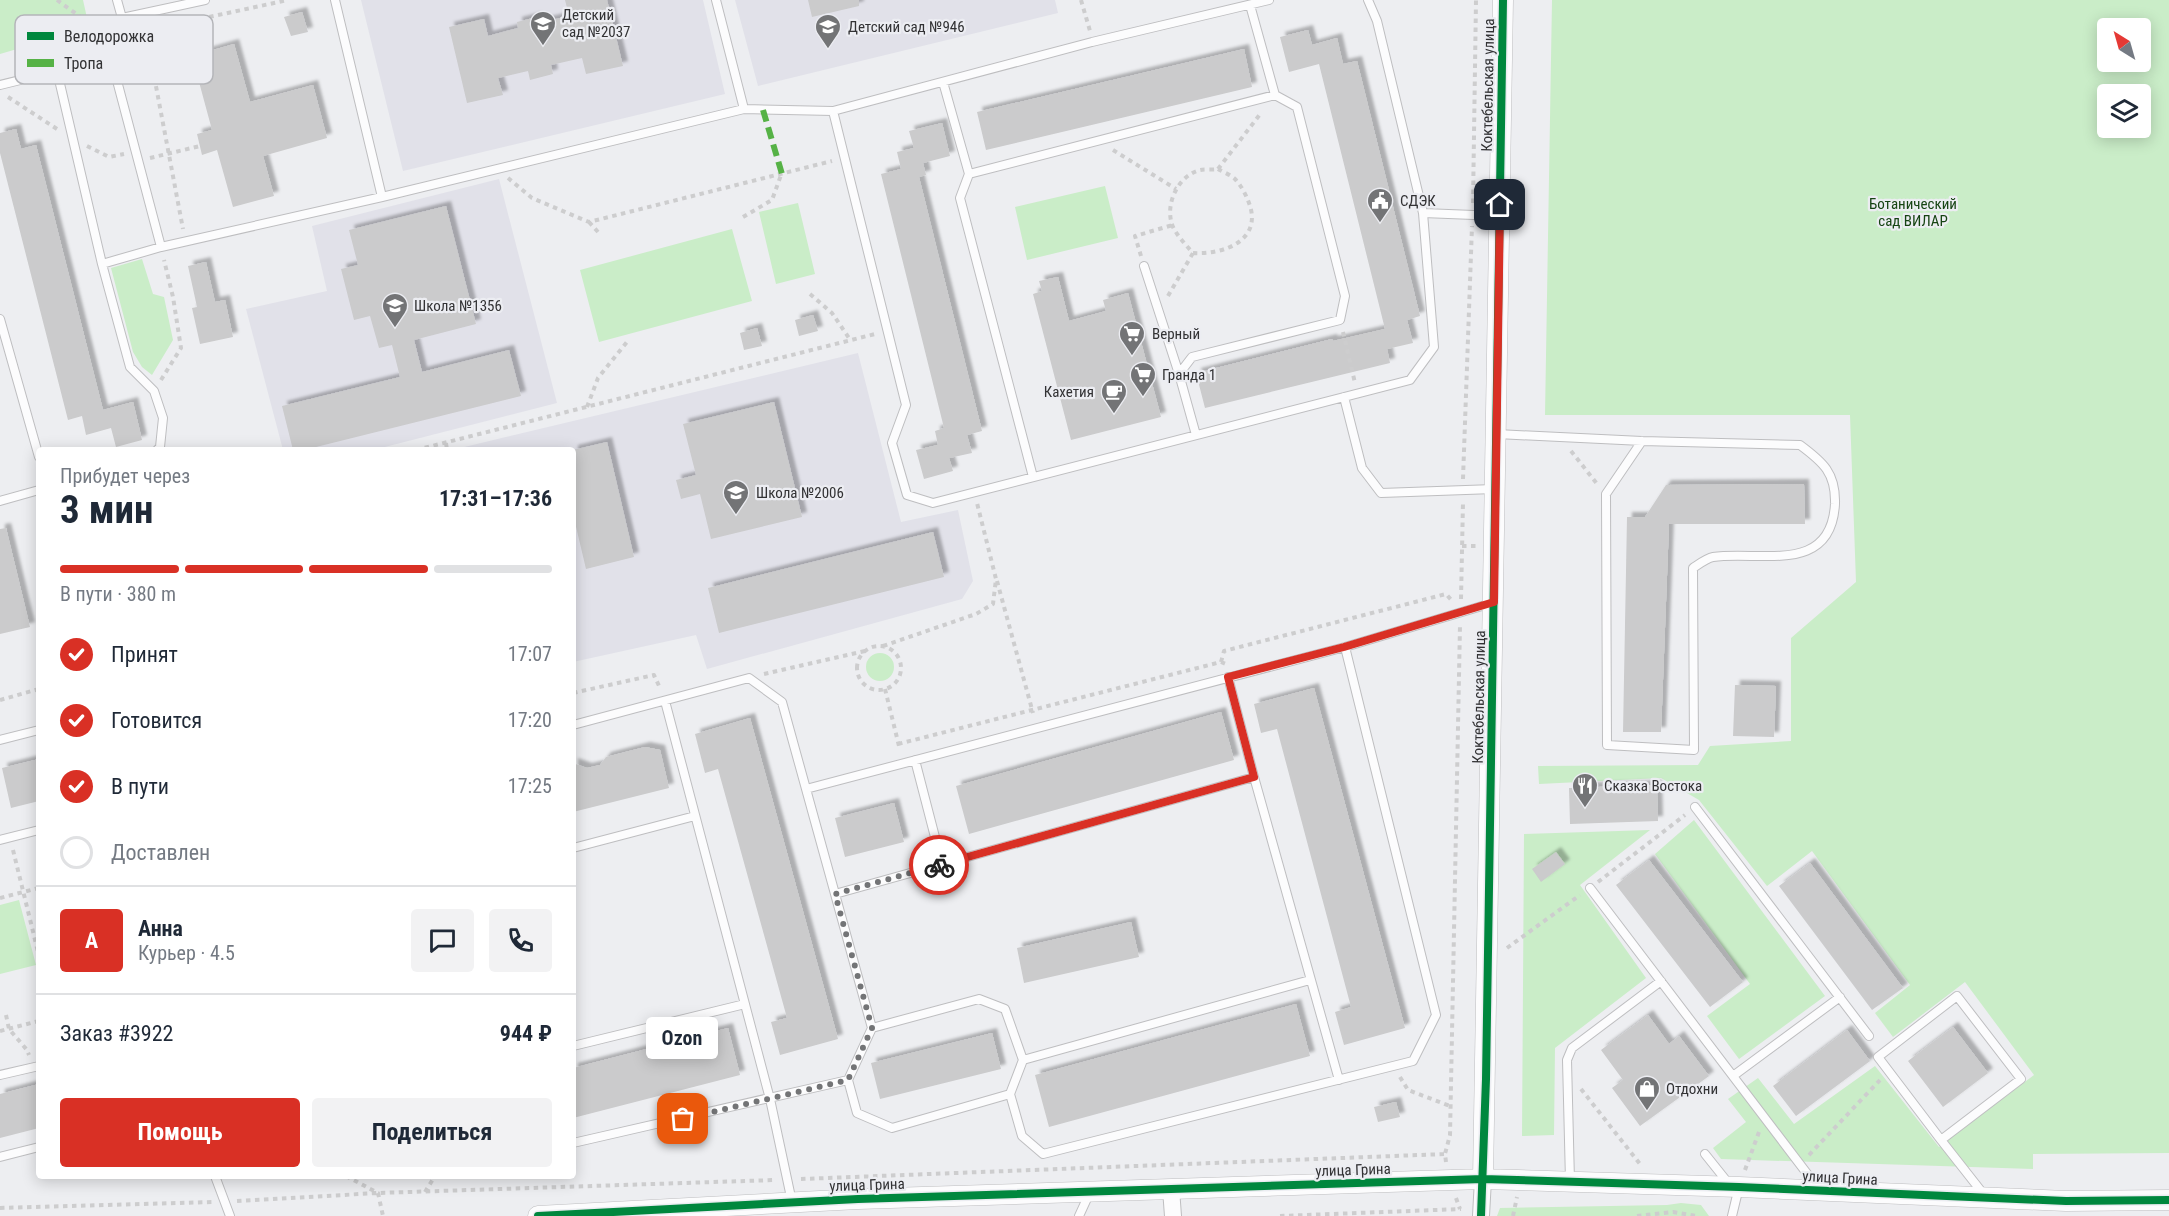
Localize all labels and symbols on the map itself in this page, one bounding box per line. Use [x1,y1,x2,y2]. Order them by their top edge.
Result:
place label: Детский сад №2037 [562,6,631,41]
school or university icon: Детский сад №2037 [528,9,558,47]
school or university icon: Детский сад №946 [813,12,843,50]
legend [15,15,213,84]
place label: Детский сад №946 [848,18,965,36]
street label: Коктебельская улица [1478,18,1498,152]
north arrow [2097,18,2151,72]
text: Велодорожка [64,27,154,46]
text: Тропа [64,54,103,73]
pin [1474,179,1525,230]
public building icon: СДЭК [1365,186,1395,224]
place label: СДЭК [1400,192,1436,210]
park label: Ботанический сад ВИЛАР [1869,195,1957,230]
school or university icon: Школа №1356 [380,291,410,329]
place label: Школа №1356 [414,297,502,315]
supermarket icon: Верный [1117,319,1147,357]
place label: Верный [1152,325,1200,343]
supermarket icon: Гранда 1 [1128,360,1158,398]
place label: Гранда 1 [1162,366,1216,384]
cafe icon: Кахетия [1099,377,1129,415]
place label: Кахетия [1044,383,1094,401]
school or university icon: Школа №2006 [721,478,751,516]
place label: Школа №2006 [756,484,844,502]
street label: Коктебельская улица [1469,630,1489,764]
restaurant icon: Сказка Востока [1570,771,1600,809]
place label: Сказка Востока [1604,777,1702,795]
courier [909,835,969,895]
callout: Ozon [647,1017,719,1059]
shop icon: Отдохни [1632,1074,1662,1112]
place label: Отдохни [1666,1080,1718,1098]
pin [657,1093,708,1144]
street label: улица Грина [1315,1160,1391,1180]
street label: улица Грина [1802,1167,1878,1189]
street label: улица Грина [829,1175,905,1195]

